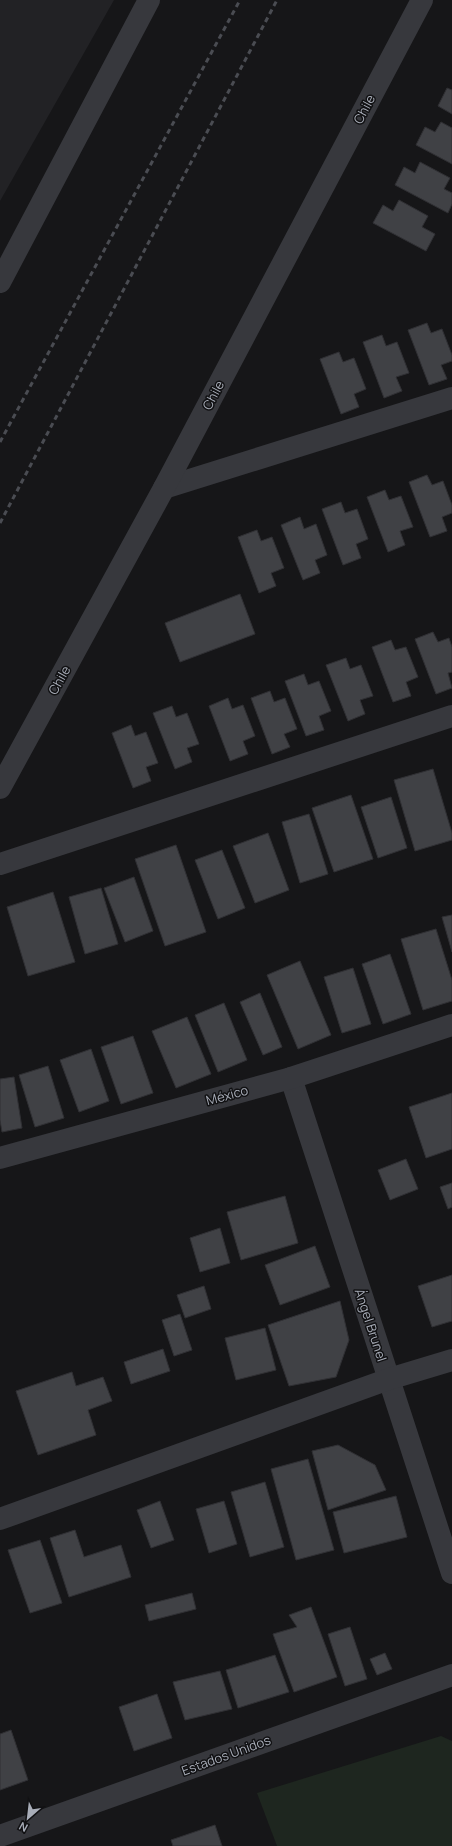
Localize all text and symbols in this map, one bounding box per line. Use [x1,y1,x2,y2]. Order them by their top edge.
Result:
street label: Chile [349,91,379,127]
street label: Chile [198,377,228,413]
street label: Chile [44,662,75,698]
street label: México [204,1081,250,1109]
street label: Ángel Brunel [351,1286,391,1364]
street label: Estados Unidos [179,1731,273,1779]
north arrow [8,1798,48,1838]
text: N [16,1819,30,1836]

